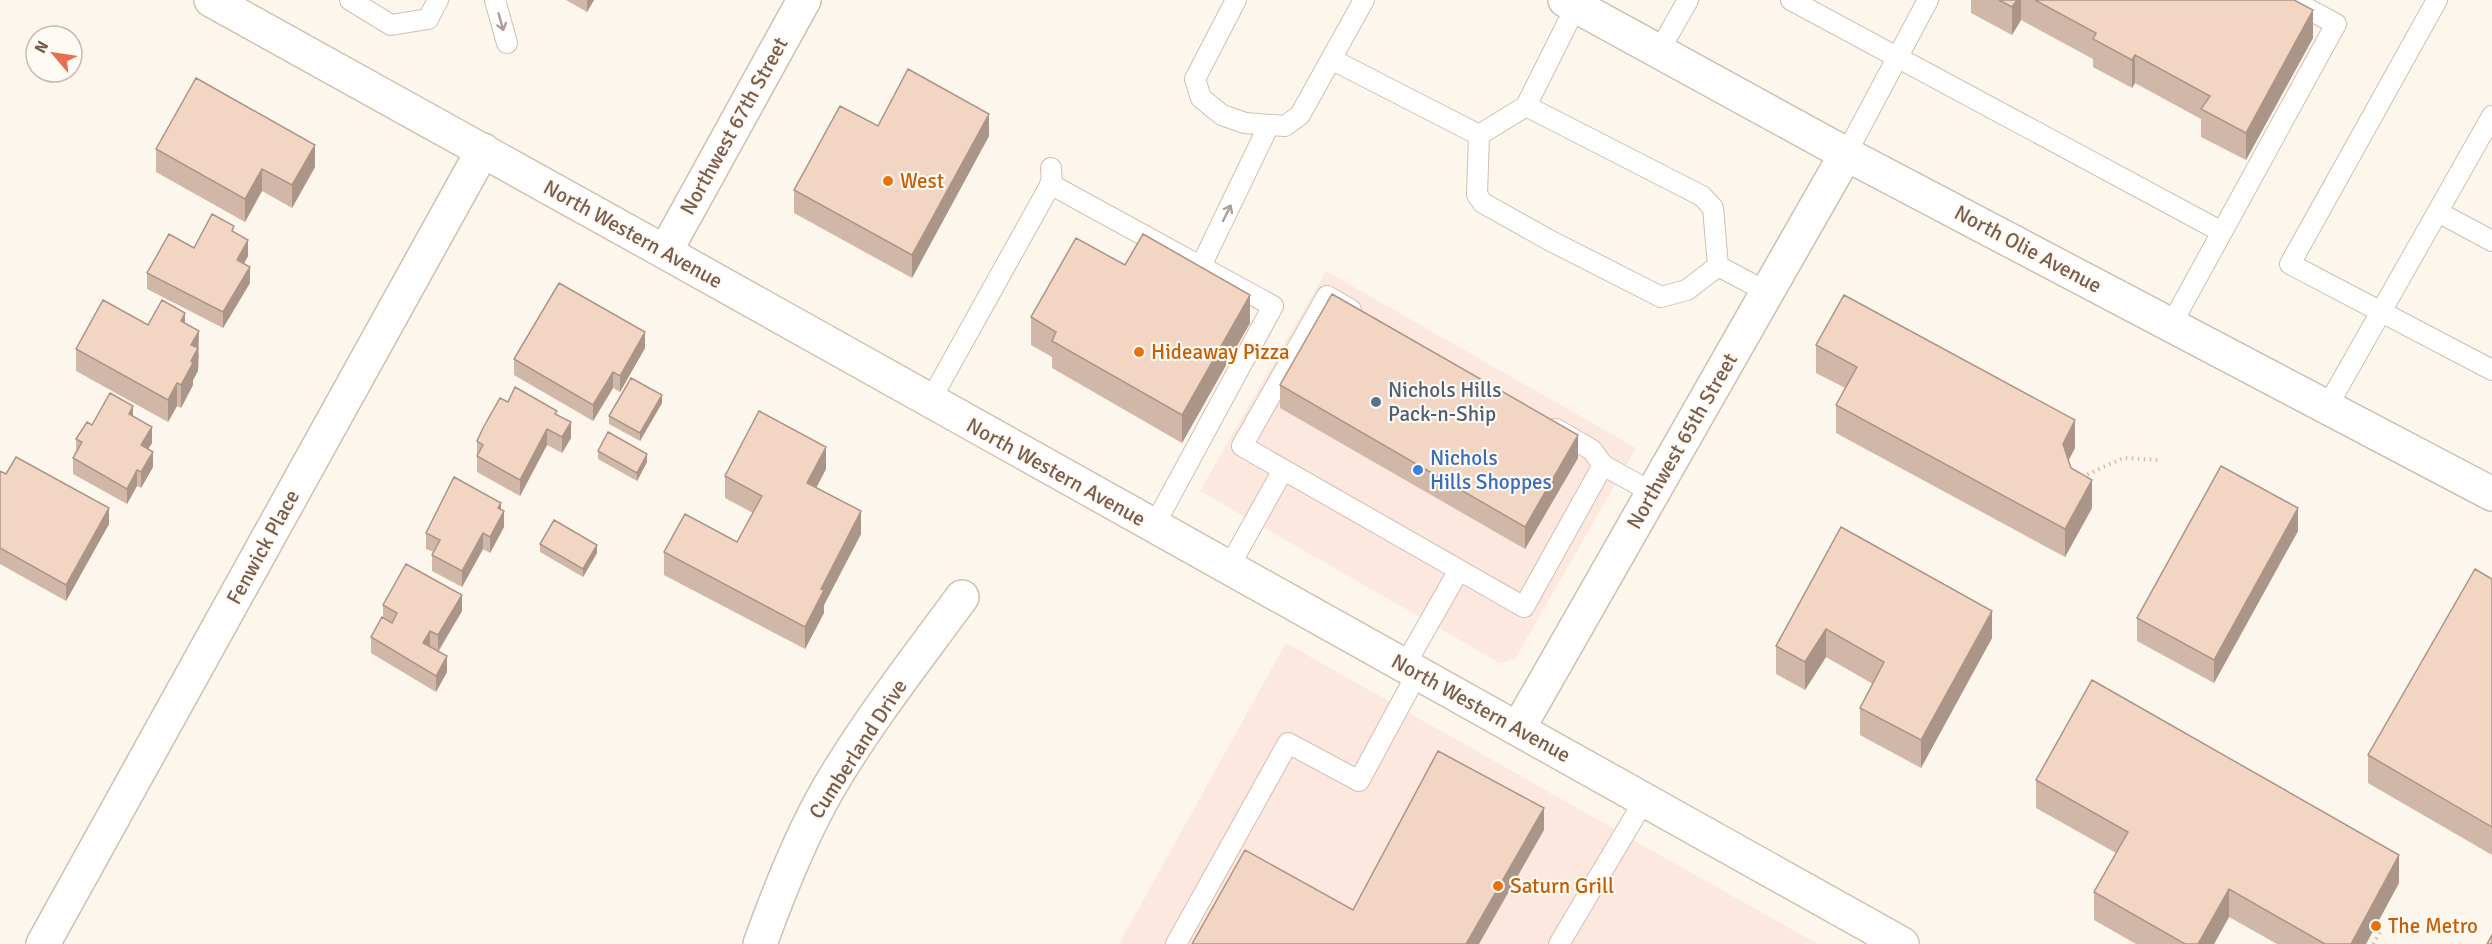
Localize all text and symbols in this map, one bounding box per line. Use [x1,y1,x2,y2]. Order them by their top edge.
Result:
one-way arrow [496,12,507,31]
north arrow [24,24,84,84]
street label: Northwest 67th Street [674,33,794,219]
text: N [30,37,53,57]
place label: West [900,168,944,194]
street label: North Western Avenue [539,174,727,294]
marker: West [881,174,895,188]
street label: North Olie Avenue [1950,199,2106,299]
one-way arrow [1221,205,1233,223]
place label: Hideaway Pizza [1151,339,1290,365]
marker: Hideaway Pizza [1132,345,1146,359]
street label: Northwest 65th Street [1621,348,1743,534]
place label: Nichols Hills Pack-n-Ship [1388,377,1501,427]
marker: Nichols Hills Pack-n-Ship [1369,395,1383,409]
street label: North Western Avenue [962,412,1150,532]
place label: Nichols Hills Shoppes [1430,445,1552,495]
marker: Nichols Hills Shoppes [1411,463,1425,477]
street label: Fenwick Place [221,485,305,609]
street label: North Western Avenue [1387,648,1575,768]
street label: Cumberland Drive [803,674,913,824]
place label: Saturn Grill [1510,873,1614,899]
marker: Saturn Grill [1491,879,1505,893]
place label: The Metro [2388,913,2478,939]
marker: The Metro [2369,919,2383,933]

